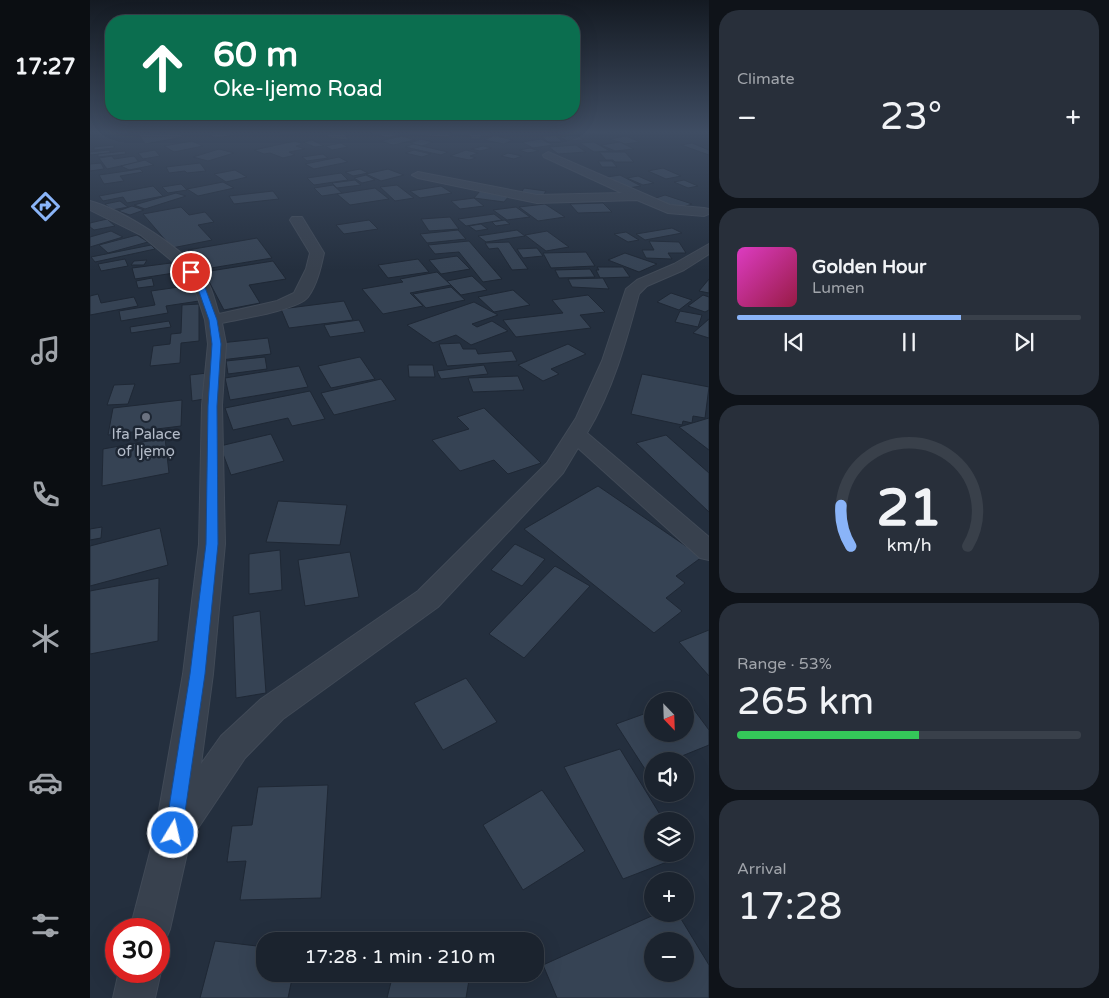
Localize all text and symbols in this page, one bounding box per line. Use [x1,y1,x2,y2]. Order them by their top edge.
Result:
text: 60 m [213,34,298,76]
icon: ahead [130,35,195,100]
text: 17:27 [15,54,75,80]
text: Climate [737,69,795,89]
text: Oke-Ijemo Road [213,76,383,102]
text: 23° [880,94,942,140]
text: − [737,101,757,135]
text: + [1065,101,1081,135]
icon: directions [28,189,63,224]
pin [170,251,212,293]
text: Golden Hour [812,256,926,278]
icon: arrive [177,258,205,286]
text: Lumen [812,278,864,298]
icon: previous [780,328,808,356]
icon: pause [895,328,923,356]
icon: next [1010,328,1038,356]
icon: music [28,333,63,368]
marker: Ifa Palace of Ijẹmọ [140,411,152,423]
place label: Ifa Palace of Ijẹmọ [112,425,180,460]
icon: phone [28,477,63,512]
text: 21 [876,477,942,540]
text: km/h [887,535,931,556]
icon: climate [28,621,63,656]
text: Range · 53% [737,654,832,674]
text: 265 km [737,679,874,725]
north arrow [644,692,694,742]
map controls [644,692,694,982]
button: sound [644,752,694,802]
icon: car [28,765,63,800]
position arrow [146,806,198,858]
button: layers [644,812,694,862]
text: Arrival [737,859,786,879]
button: + [644,872,694,922]
text: 17:28 [737,884,842,930]
icon: filters [28,908,63,943]
speed limit sign: 30 [105,918,170,983]
button: − [644,932,694,982]
text: 17:28 · 1 min · 210 m [304,946,496,968]

